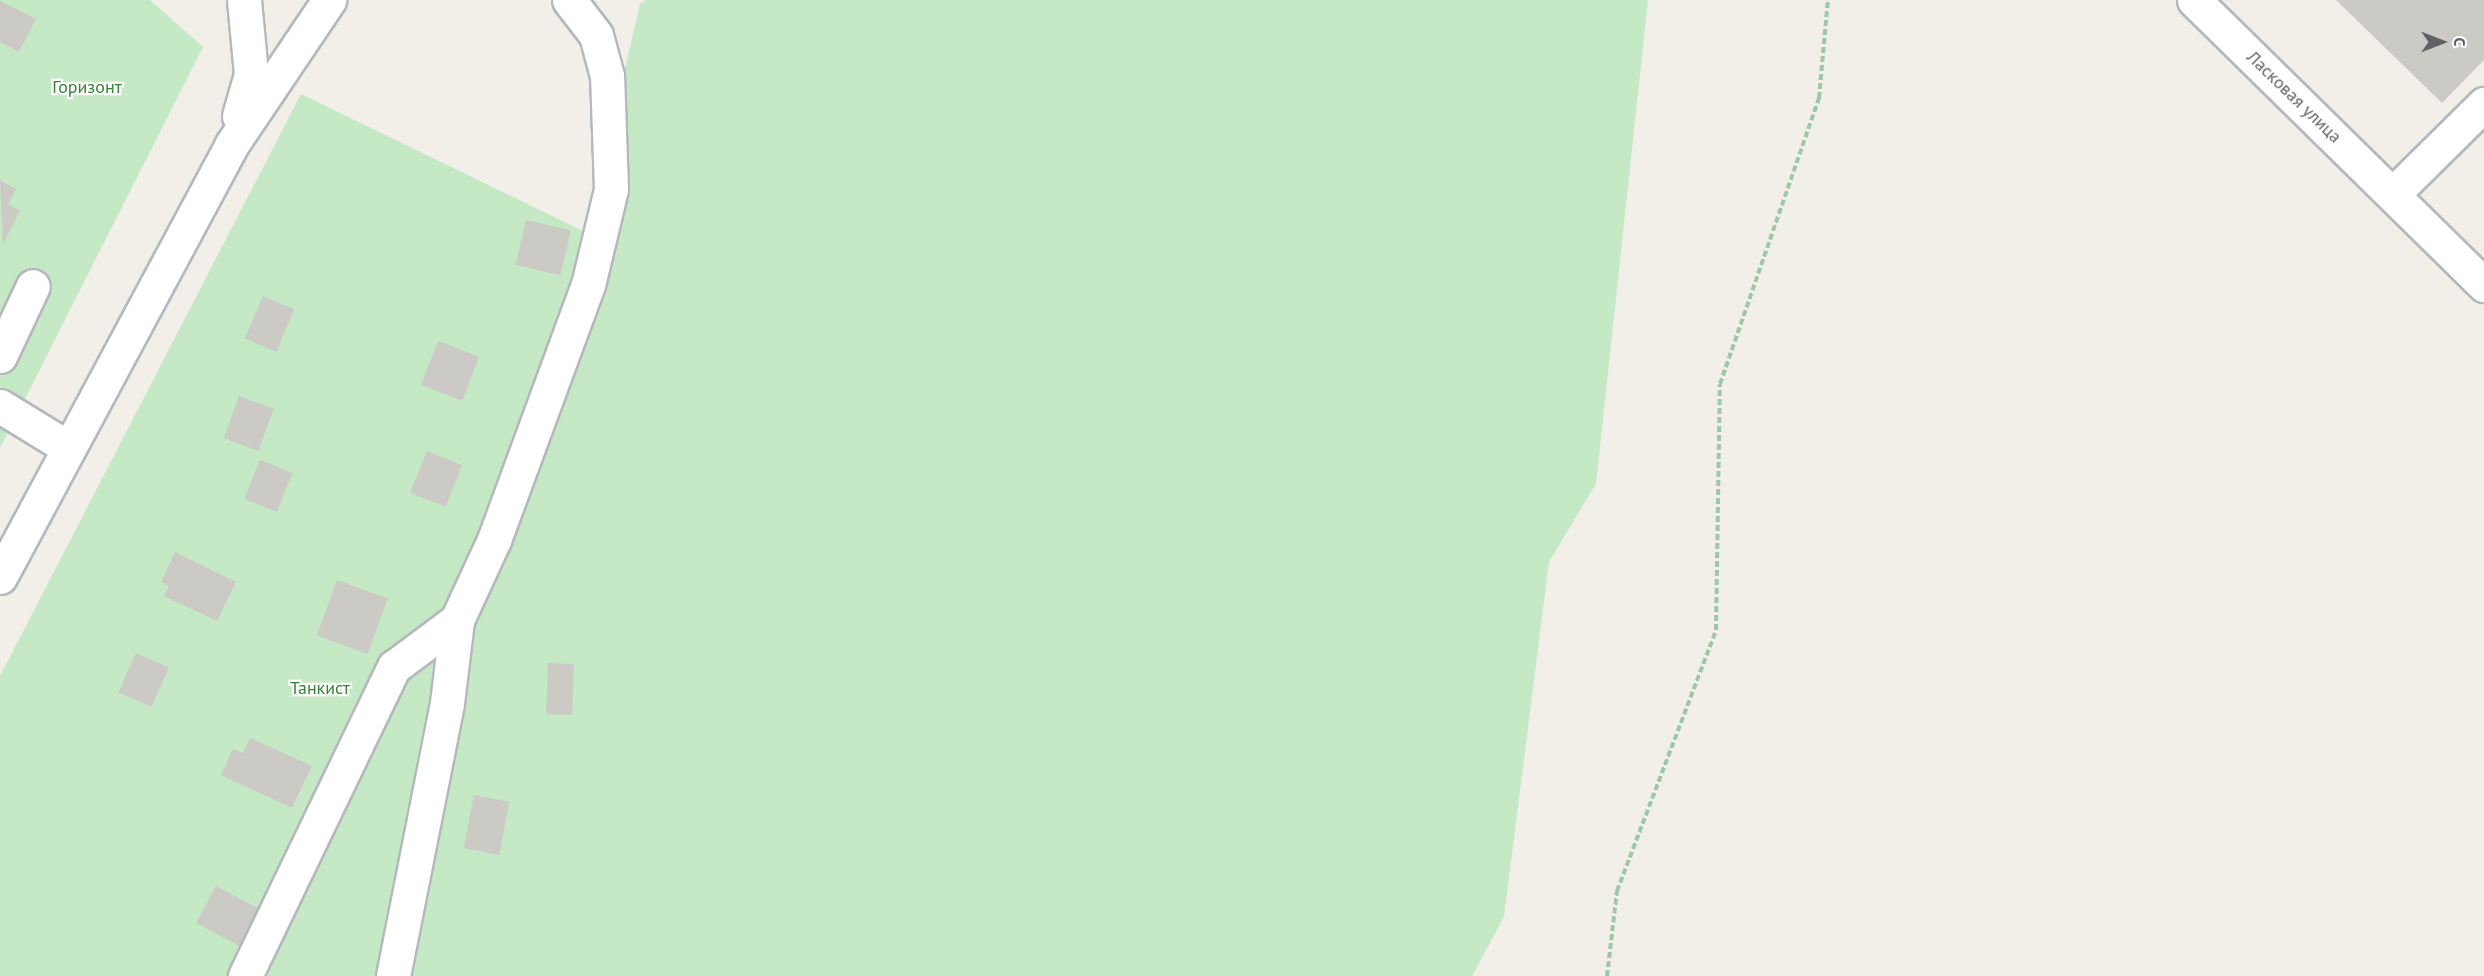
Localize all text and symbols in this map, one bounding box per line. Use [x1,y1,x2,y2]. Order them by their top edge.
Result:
north arrow [2412,12,2472,72]
text: С [2450,38,2470,46]
street label: Ласковая улица [2242,46,2346,148]
park label: Горизонт [52,76,122,98]
park label: Танкист [290,677,350,699]

